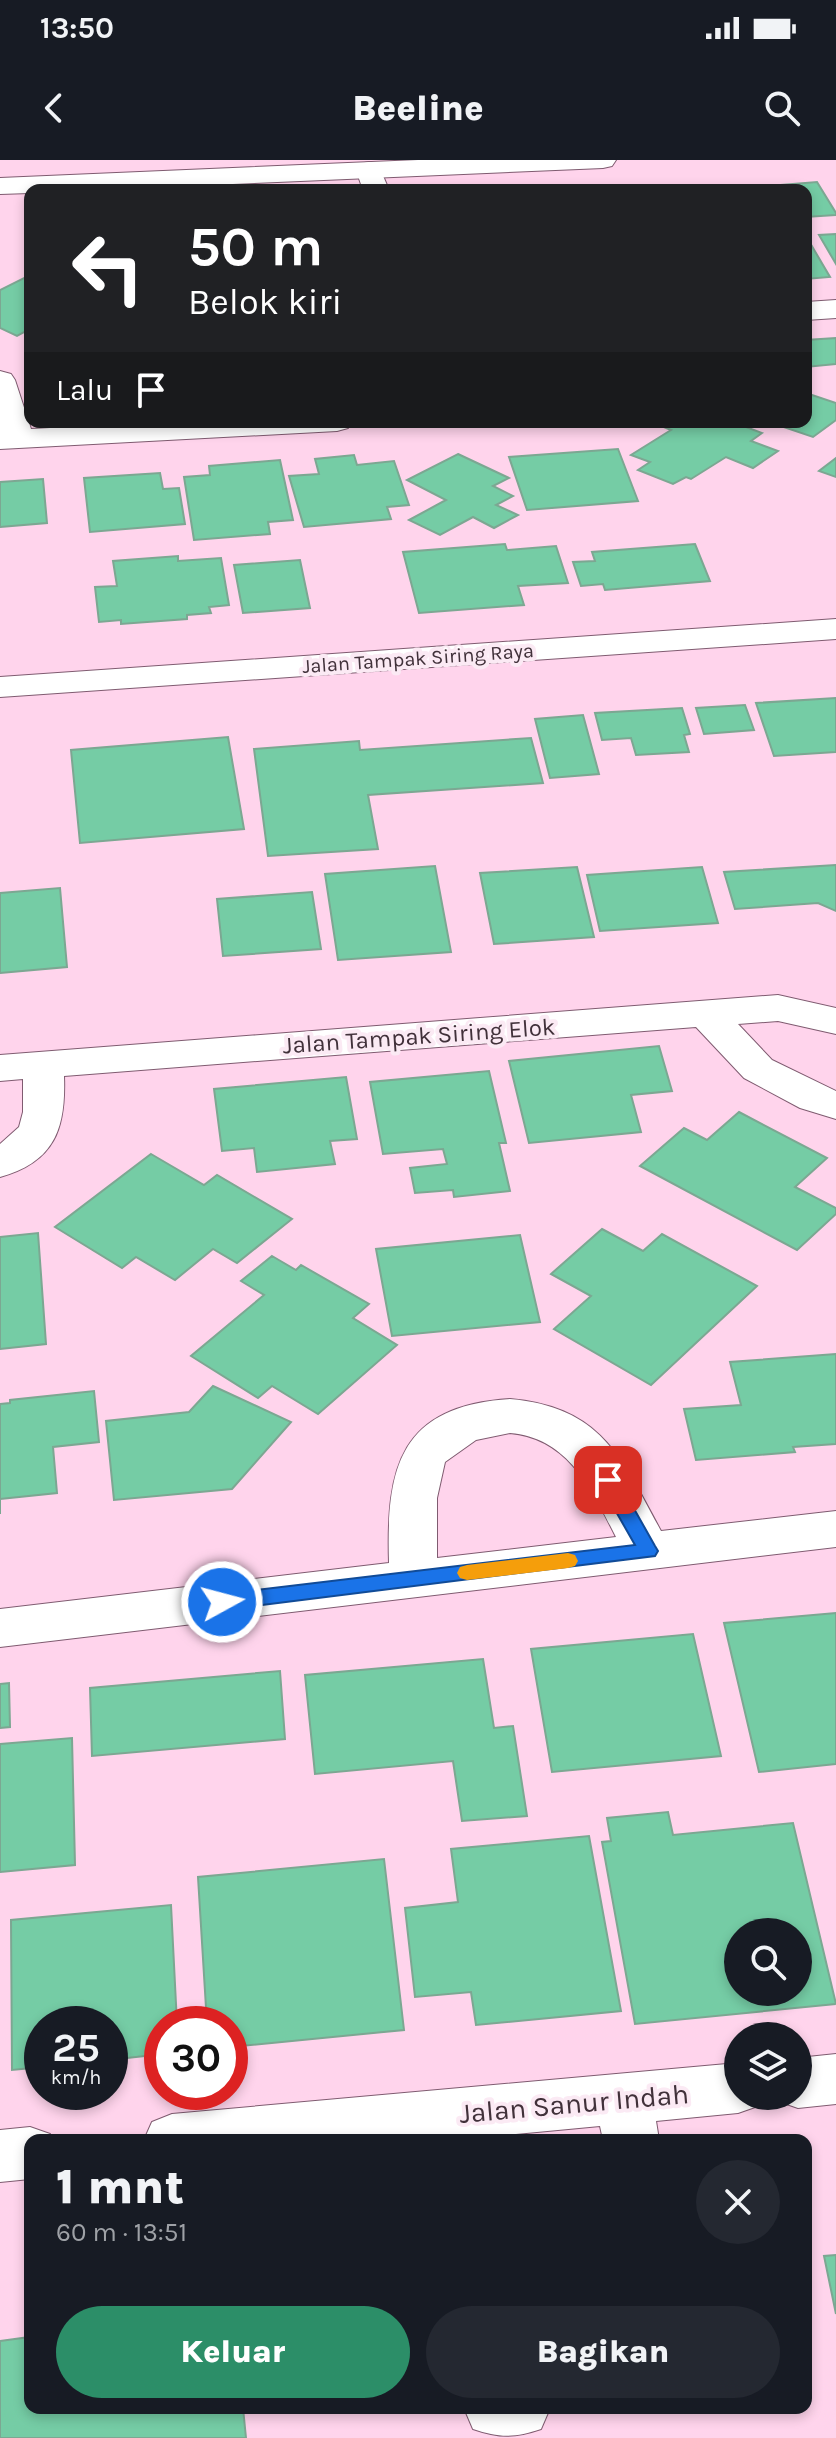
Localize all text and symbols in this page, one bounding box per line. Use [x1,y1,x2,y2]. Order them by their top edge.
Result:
text: 13:50 [40,10,114,46]
icon: back [32,86,76,130]
icon: search [760,86,804,130]
text: Beeline [352,87,484,129]
text: 50 m [188,214,323,279]
icon: left [56,216,160,320]
text: Belok kiri [188,281,342,323]
icon: arrive [129,368,173,412]
text: Lalu [56,372,113,408]
street label: Jalan Tampak Siring Raya [301,639,535,678]
street label: Jalan Tampak Siring Elok [282,1013,556,1059]
pin [574,1446,642,1514]
icon: arrive [586,1458,630,1502]
position arrow [180,1560,264,1644]
map controls [724,1918,812,2110]
button: search [724,1918,812,2006]
speed limit sign: 30 [144,2006,248,2110]
button: layers [724,2022,812,2110]
text: 25 [52,2024,100,2071]
text: km/h [51,2066,101,2089]
street label: Jalan Sanur Indah [458,2077,690,2130]
text: 1 mnt [56,2159,184,2215]
button: close [696,2160,780,2244]
text: 60 m · 13:51 [56,2217,187,2248]
button: Keluar [56,2306,410,2398]
button: Bagikan [426,2306,780,2398]

